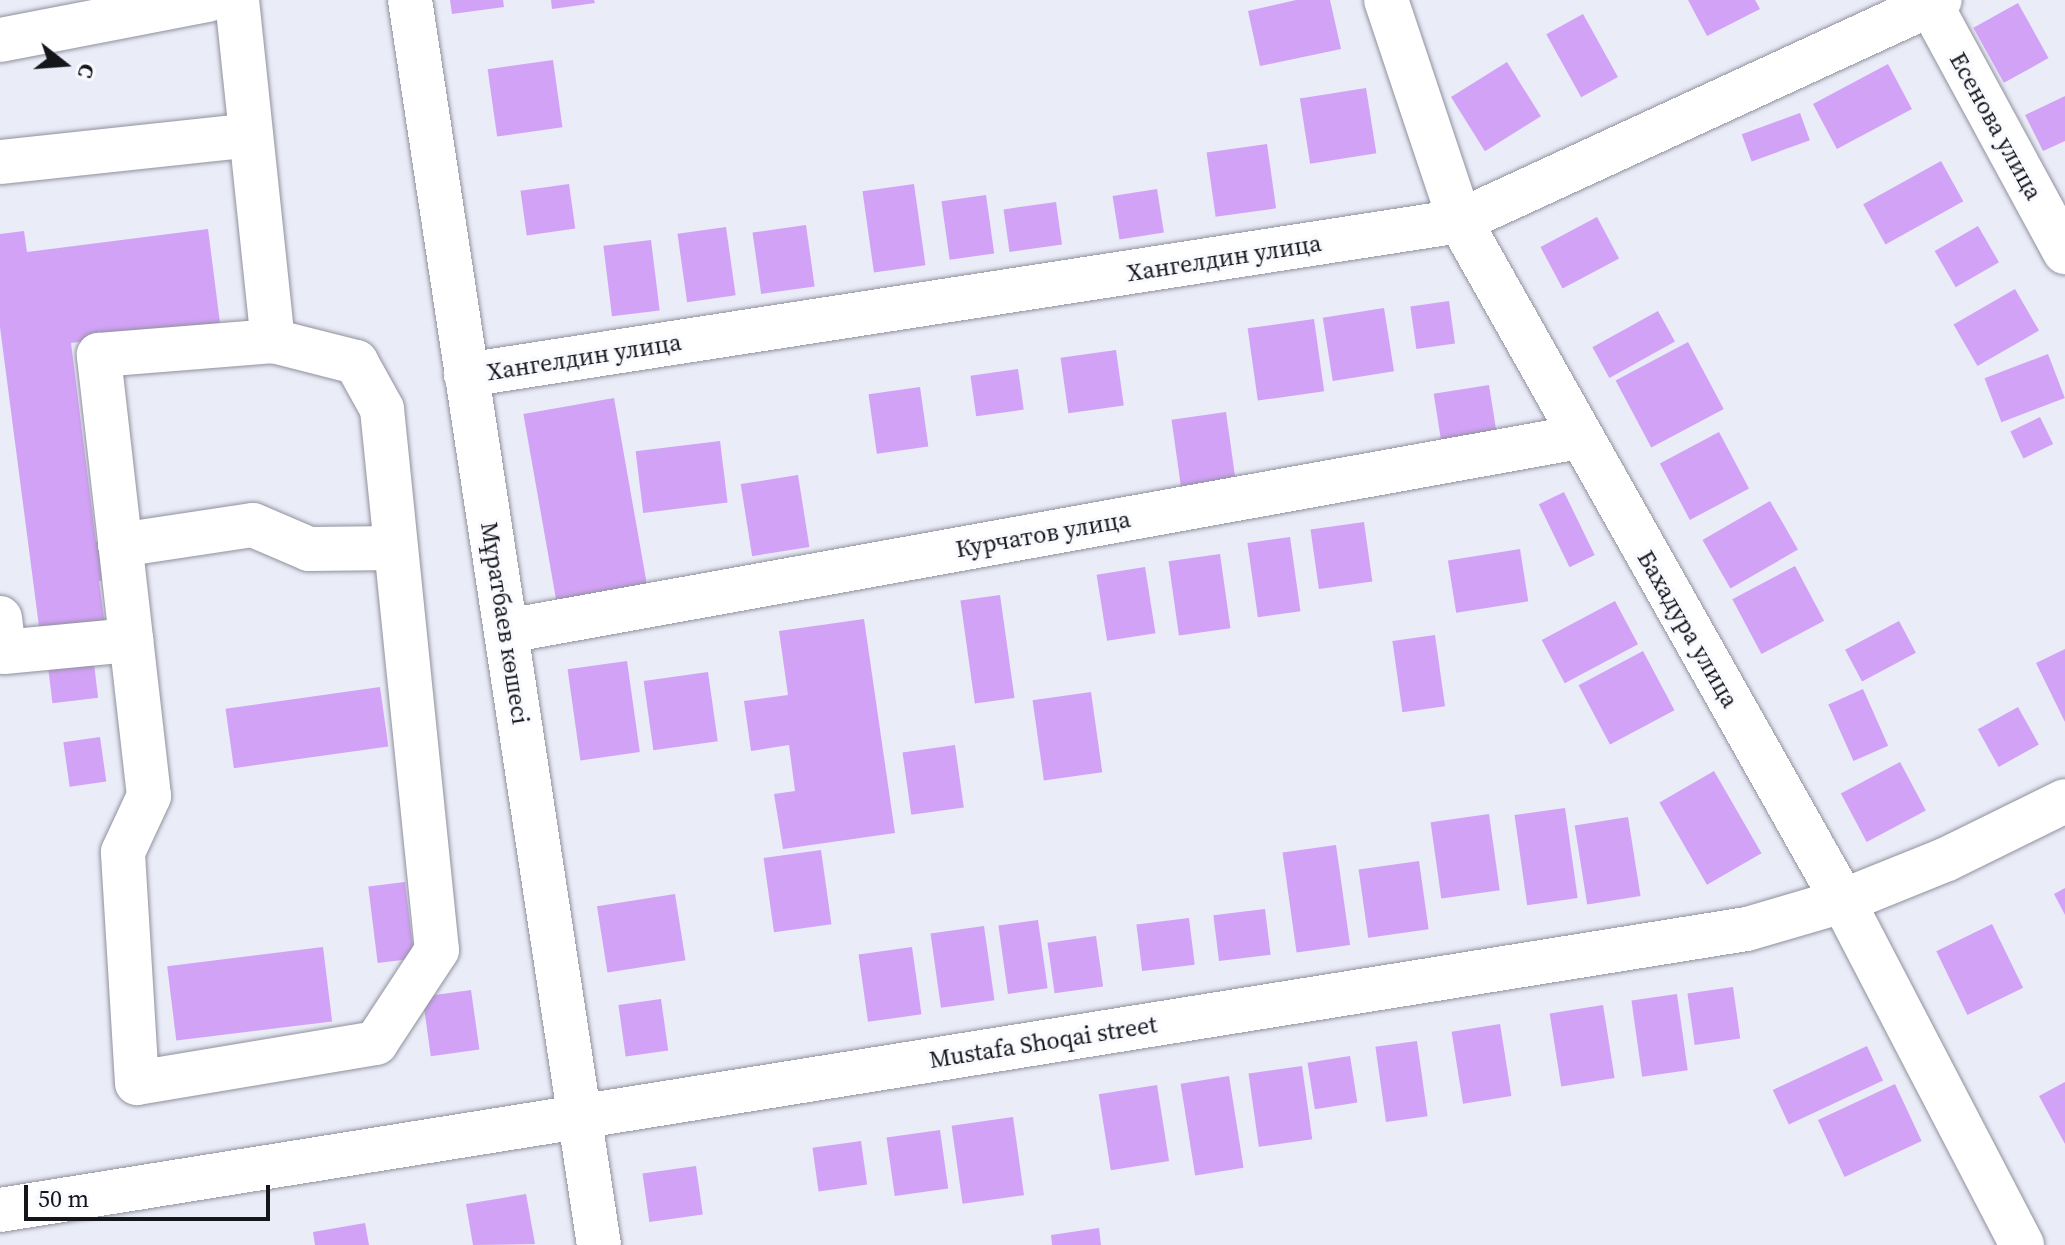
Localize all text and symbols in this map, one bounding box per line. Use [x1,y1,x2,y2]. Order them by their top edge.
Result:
north arrow [24,24,104,104]
street label: Есенова улица [1944,47,2048,205]
text: С [71,60,103,82]
street label: Хангелдин улица [1125,228,1323,288]
street label: Хангелдин улица [485,327,683,387]
street label: Курчатов улица [953,504,1133,564]
street label: Мұратбаев көшесі [475,520,535,726]
street label: Бахадура улица [1631,545,1745,713]
street label: Mustafa Shoqai street [927,1010,1159,1074]
scale bar [28,1169,274,1219]
text: 50 m [38,1182,89,1215]

